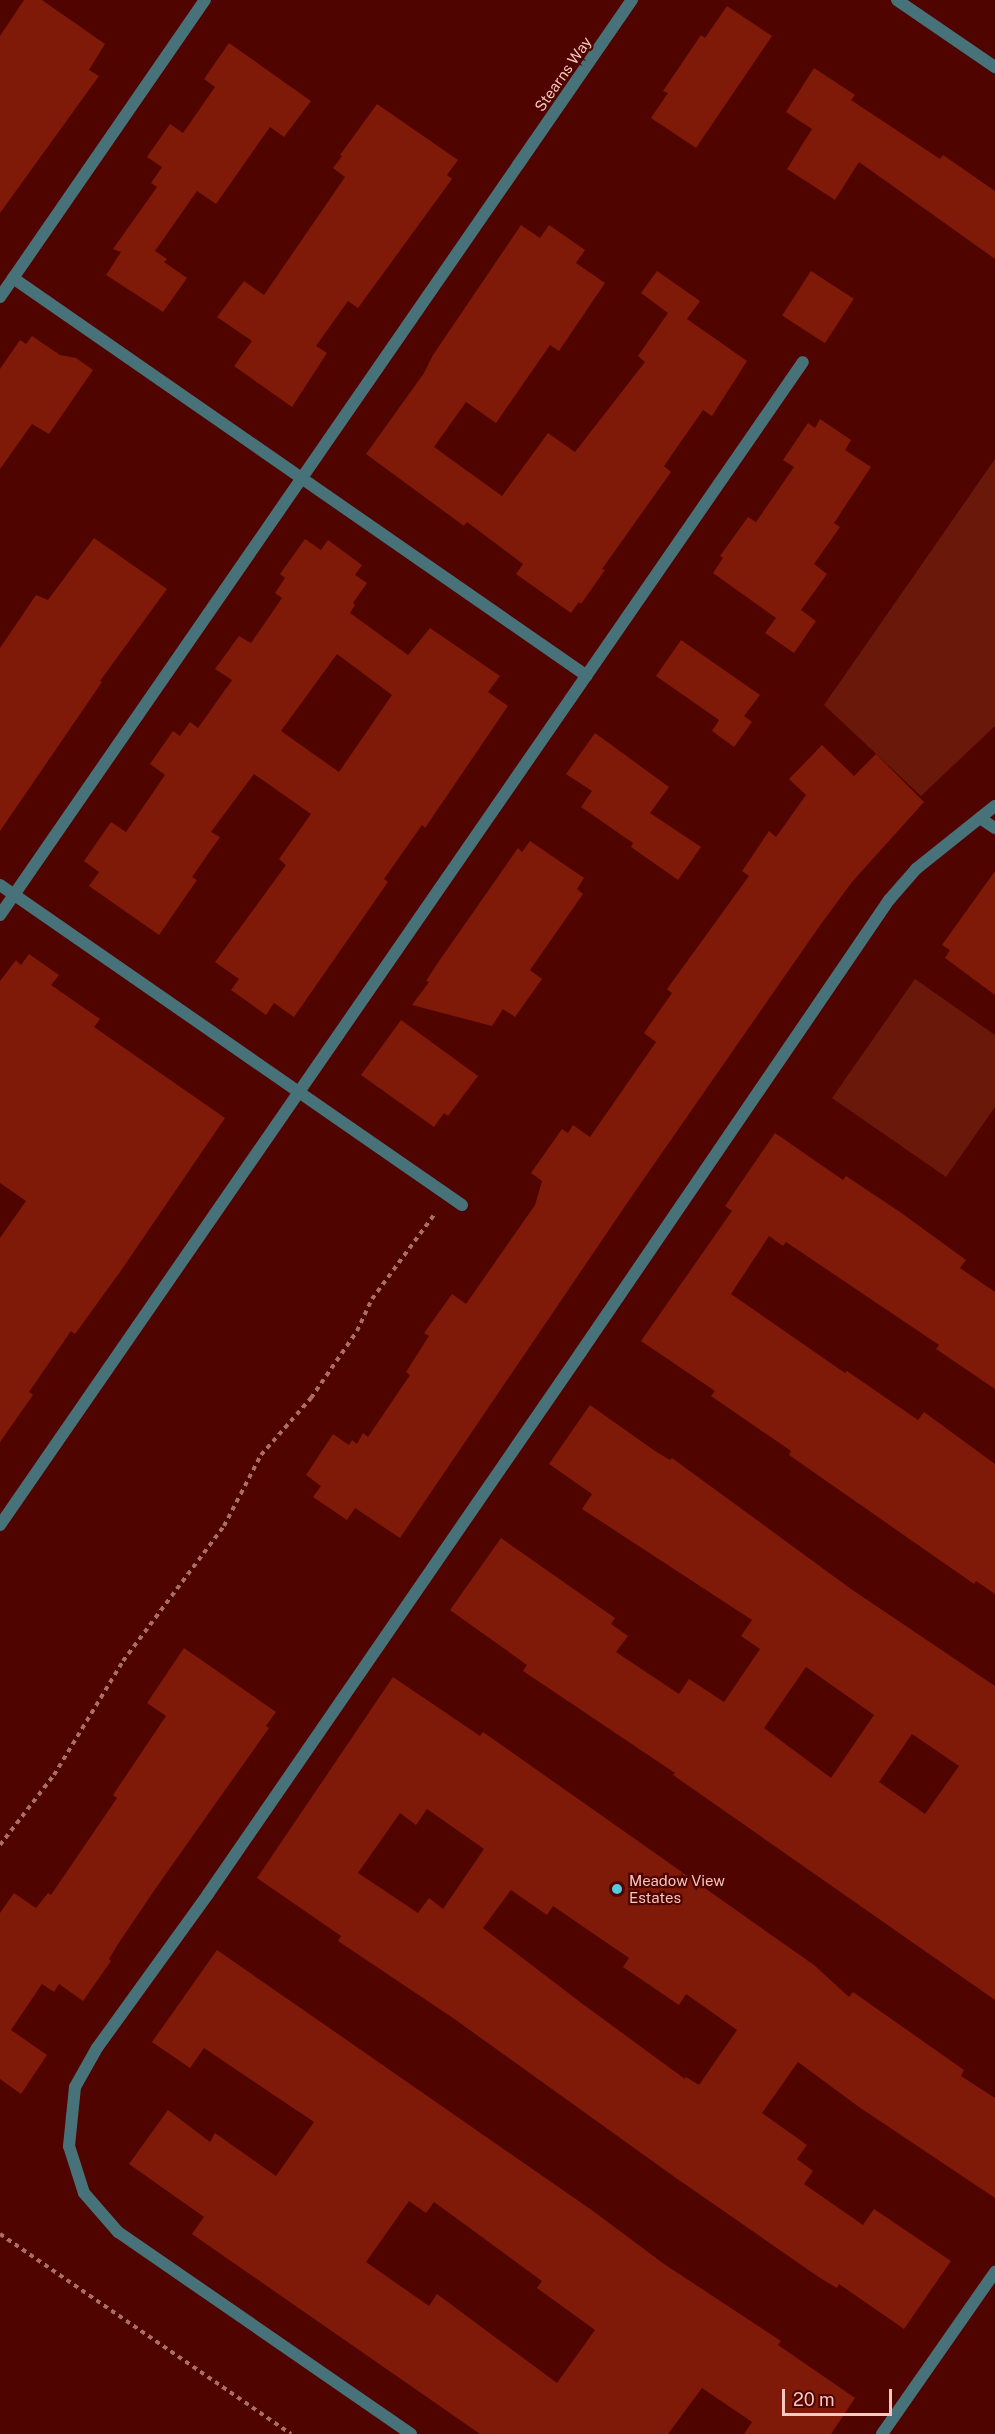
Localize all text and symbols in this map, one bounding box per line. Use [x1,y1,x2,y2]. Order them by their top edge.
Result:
street label: Stearns Way [531,33,595,115]
place label: Meadow View Estates [629,1871,725,1906]
marker: Meadow View Estates [610,1882,624,1896]
scale bar [785,2377,894,2415]
text: 20 m [793,2389,835,2410]

